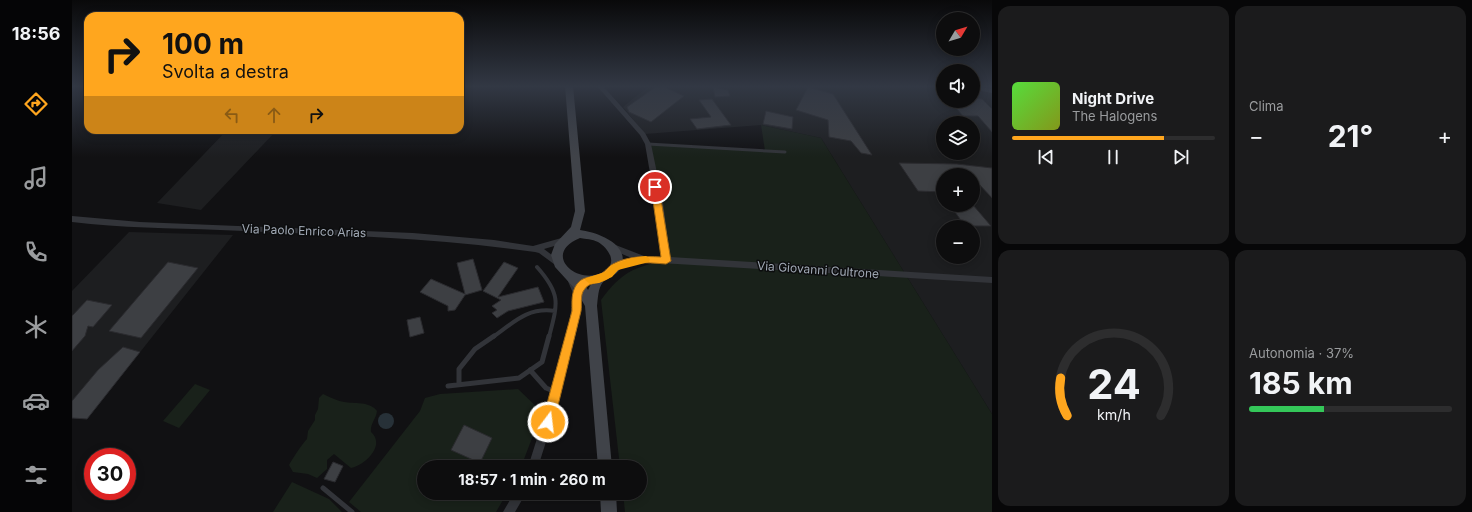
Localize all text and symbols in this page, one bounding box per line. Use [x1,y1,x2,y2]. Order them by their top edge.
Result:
north arrow [936,12,980,56]
map controls [936,12,980,264]
text: 18:56 [12,23,60,44]
text: 100 m [162,27,244,61]
icon: right [96,28,148,80]
text: Svolta a destra [162,61,289,82]
button: sound [936,64,980,108]
text: Night Drive [1072,89,1154,108]
icon: directions [22,90,50,118]
text: Clima [1249,98,1283,114]
icon: left [221,104,243,126]
icon: ahead [263,104,285,126]
icon: right [305,104,327,126]
text: The Halogens [1072,108,1157,124]
button: layers [936,116,980,160]
text: 21° [1328,118,1373,154]
text: − [1249,123,1264,149]
text: + [1437,123,1452,149]
icon: previous [1035,146,1057,168]
icon: pause [1102,146,1124,168]
icon: next [1170,146,1192,168]
icon: music [22,164,50,192]
button: + [936,168,980,212]
pin [638,170,672,204]
icon: arrive [644,176,666,198]
button: − [936,220,980,264]
street label: Via Paolo Enrico Arias [241,221,367,240]
icon: phone [22,238,50,266]
street label: Via Giovanni Cultrone [756,258,880,281]
icon: climate [22,313,50,341]
text: Autonomia · 37% [1249,345,1354,361]
text: 24 [1087,359,1140,409]
text: 185 km [1249,365,1353,401]
icon: car [22,387,50,415]
position arrow [527,401,569,443]
text: km/h [1097,406,1130,423]
speed limit sign: 30 [84,448,136,500]
icon: filters [22,461,50,489]
text: 18:57 · 1 min · 260 m [458,470,606,489]

